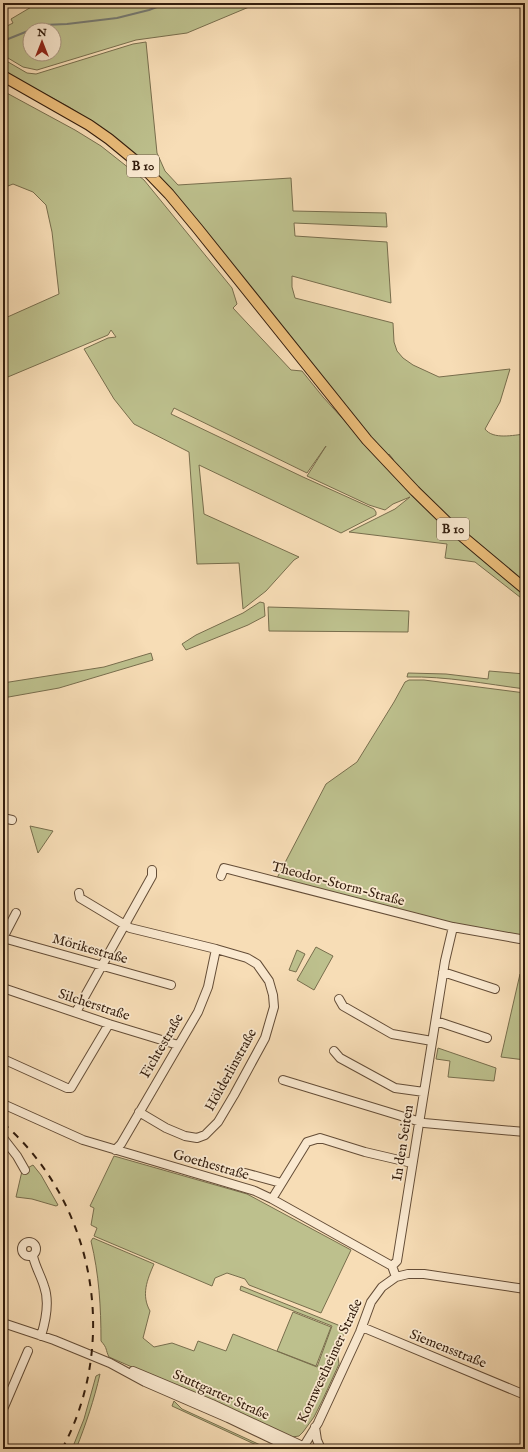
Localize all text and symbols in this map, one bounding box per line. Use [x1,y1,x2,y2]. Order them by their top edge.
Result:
north arrow [22,22,62,62]
text: N [36,26,47,40]
road number: B 10 [127,155,159,177]
road number: B 10 [437,518,469,540]
street label: Theodor-Storm-Straße [270,858,407,911]
street label: Mörikestraße [50,930,130,969]
street label: Silcherstraße [56,985,133,1025]
street label: Fichtestraße [136,1010,188,1082]
street label: Hölderlinstraße [201,1025,261,1114]
street label: In den Seiten [388,1103,418,1182]
street label: Goethestraße [171,1146,252,1185]
street label: Kornwestheimer Straße [293,1295,367,1426]
street label: Siemensstraße [407,1325,490,1373]
street label: Stuttgarter Straße [170,1366,273,1425]

